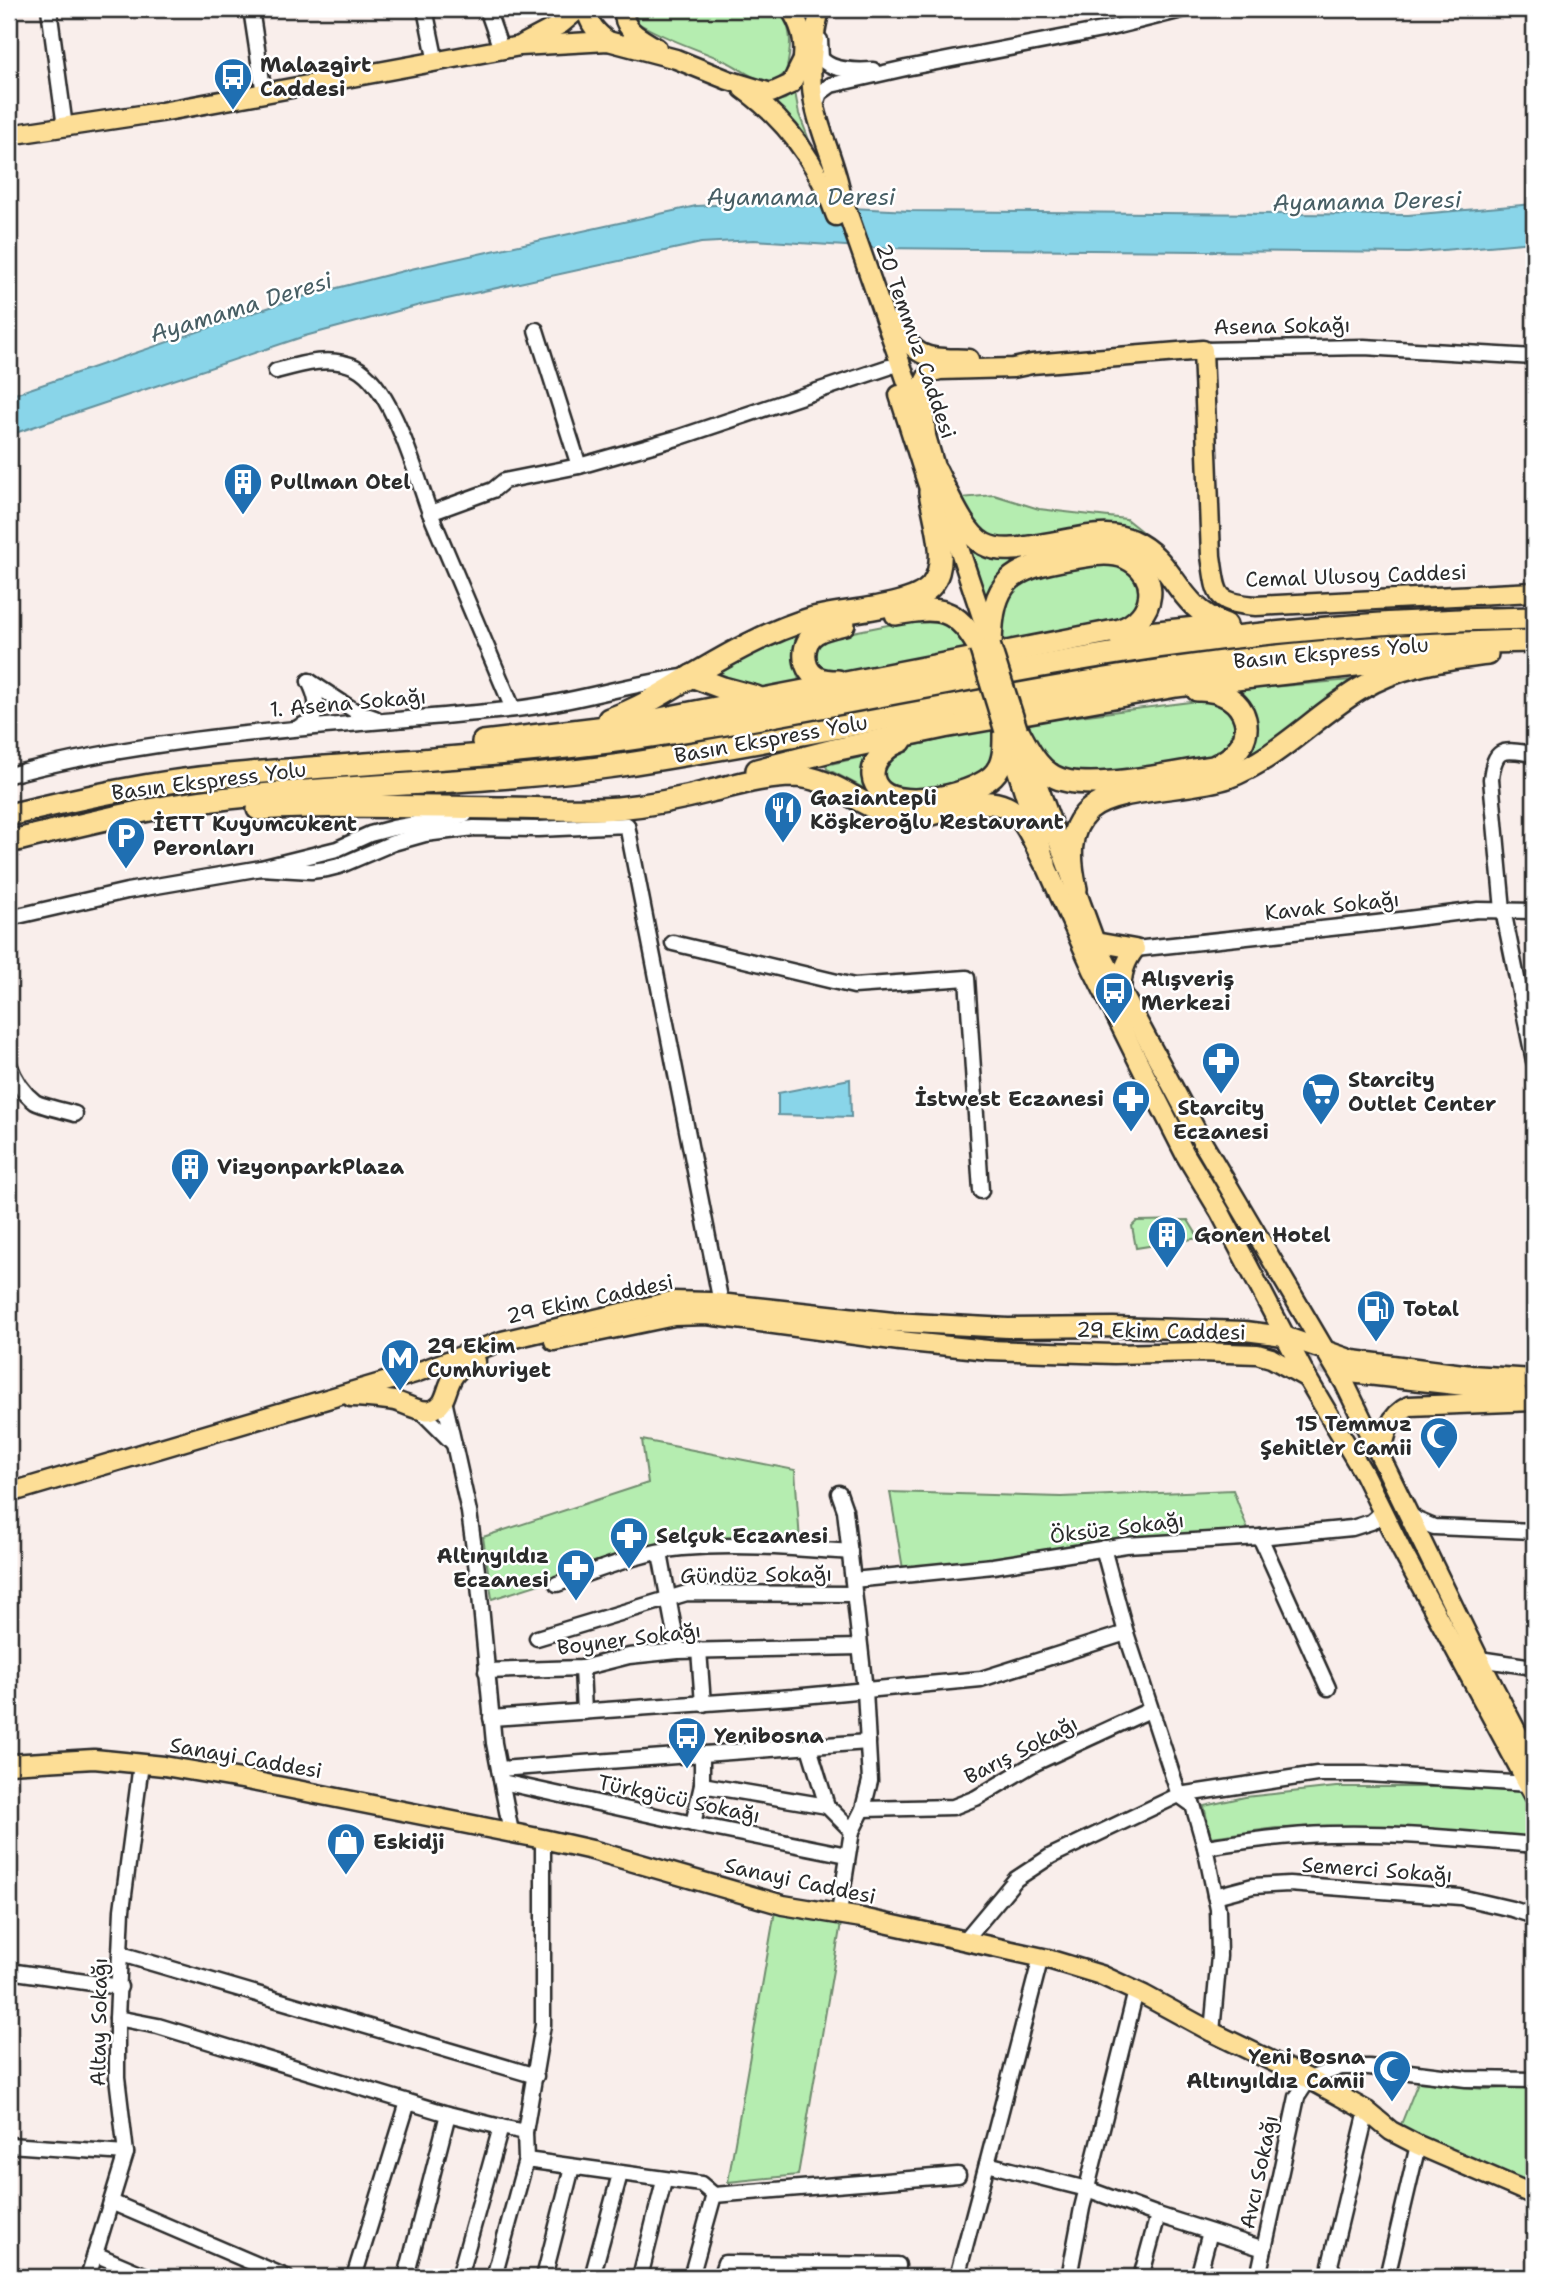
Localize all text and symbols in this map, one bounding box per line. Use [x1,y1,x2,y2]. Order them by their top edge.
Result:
place label: Malazgirt Caddesi [260,51,371,103]
bus stop icon: Malazgirt Caddesi [212,56,254,111]
water label: Ayamama Deresi [707,182,896,212]
water label: Ayamama Deresi [1272,184,1462,218]
street label: 20 Temmuz Caddesi [869,240,963,442]
water label: Ayamama Deresi [146,265,336,349]
street label: Asena Sokağı [1213,311,1351,341]
building icon: Pullman Otel [222,461,264,516]
place label: Pullman Otel [270,468,411,496]
street label: Cemal Ulusoy Caddesi [1245,558,1467,594]
street label: Basın Ekspress Yolu [1232,631,1430,675]
street label: 1. Asena Sokağı [269,682,427,724]
street label: Basın Ekspress Yolu [672,708,870,770]
street label: Basın Ekspress Yolu [110,755,308,807]
place label: Gaziantepli Köşkeroğlu Restaurant [810,784,1064,836]
restaurant icon: Gaziantepli Köşkeroğlu Restaurant [762,789,804,844]
place label: İETT Kuyumcukent Peronları [153,810,357,862]
parking icon: İETT Kuyumcukent Peronları [105,815,147,870]
street label: Kavak Sokağı [1263,885,1401,927]
place label: Alışveriş Merkezi [1141,965,1234,1017]
bus stop icon: Alışveriş Merkezi [1093,970,1135,1025]
pharmacy icon: Starcity Eczanesi [1200,1040,1242,1095]
place label: Starcity Outlet Center [1348,1066,1496,1118]
supermarket icon: Starcity Outlet Center [1300,1071,1342,1126]
pharmacy icon: İstwest Eczanesi [1110,1078,1152,1133]
place label: İstwest Eczanesi [915,1085,1104,1113]
place label: Starcity Eczanesi [1173,1094,1269,1146]
building icon: VizyonparkPlaza [169,1146,211,1201]
place label: VizyonparkPlaza [217,1153,405,1181]
building icon: Gonen Hotel [1146,1214,1188,1269]
place label: Gonen Hotel [1194,1221,1331,1249]
street label: 29 Ekim Caddesi [504,1268,676,1330]
fuel station icon: Total [1355,1288,1397,1343]
place label: Total [1403,1295,1459,1323]
street label: 29 Ekim Caddesi [1076,1316,1246,1346]
place label: 29 Ekim Cumhuriyet [427,1332,551,1384]
metro station icon: 29 Ekim Cumhuriyet [379,1337,421,1392]
place label: 15 Temmuz Şehitler Camii [1260,1410,1412,1462]
mosque icon: 15 Temmuz Şehitler Camii [1418,1415,1460,1470]
street label: Öksüz Sokağı [1048,1506,1186,1550]
pharmacy icon: Selçuk Eczanesi [608,1515,650,1570]
place label: Selçuk Eczanesi [656,1522,828,1550]
place label: Altınyıldız Eczanesi [437,1542,549,1594]
pharmacy icon: Altınyıldız Eczanesi [555,1547,597,1602]
street label: Gündüz Sokağı [680,1560,832,1590]
street label: Boyner Sokağı [555,1616,703,1662]
street label: Barış Sokağı [959,1709,1083,1791]
bus stop icon: Yenibosna [666,1715,708,1770]
place label: Yenibosna [714,1722,824,1750]
street label: Sanayi Caddesi [168,1731,324,1785]
street label: Türkgücü Sokağı [595,1768,763,1830]
shop icon: Eskidji [325,1821,367,1876]
place label: Eskidji [373,1828,445,1856]
street label: Sanayi Caddesi [722,1851,878,1911]
street label: Semerci Sokağı [1301,1851,1453,1889]
street label: Altay Sokağı [84,1957,114,2087]
place label: Yeni Bosna Altınyıldız Camii [1186,2043,1366,2095]
mosque icon: Yeni Bosna Altınyıldız Camii [1371,2048,1413,2103]
street label: Avcı Sokağı [1233,2112,1285,2232]

